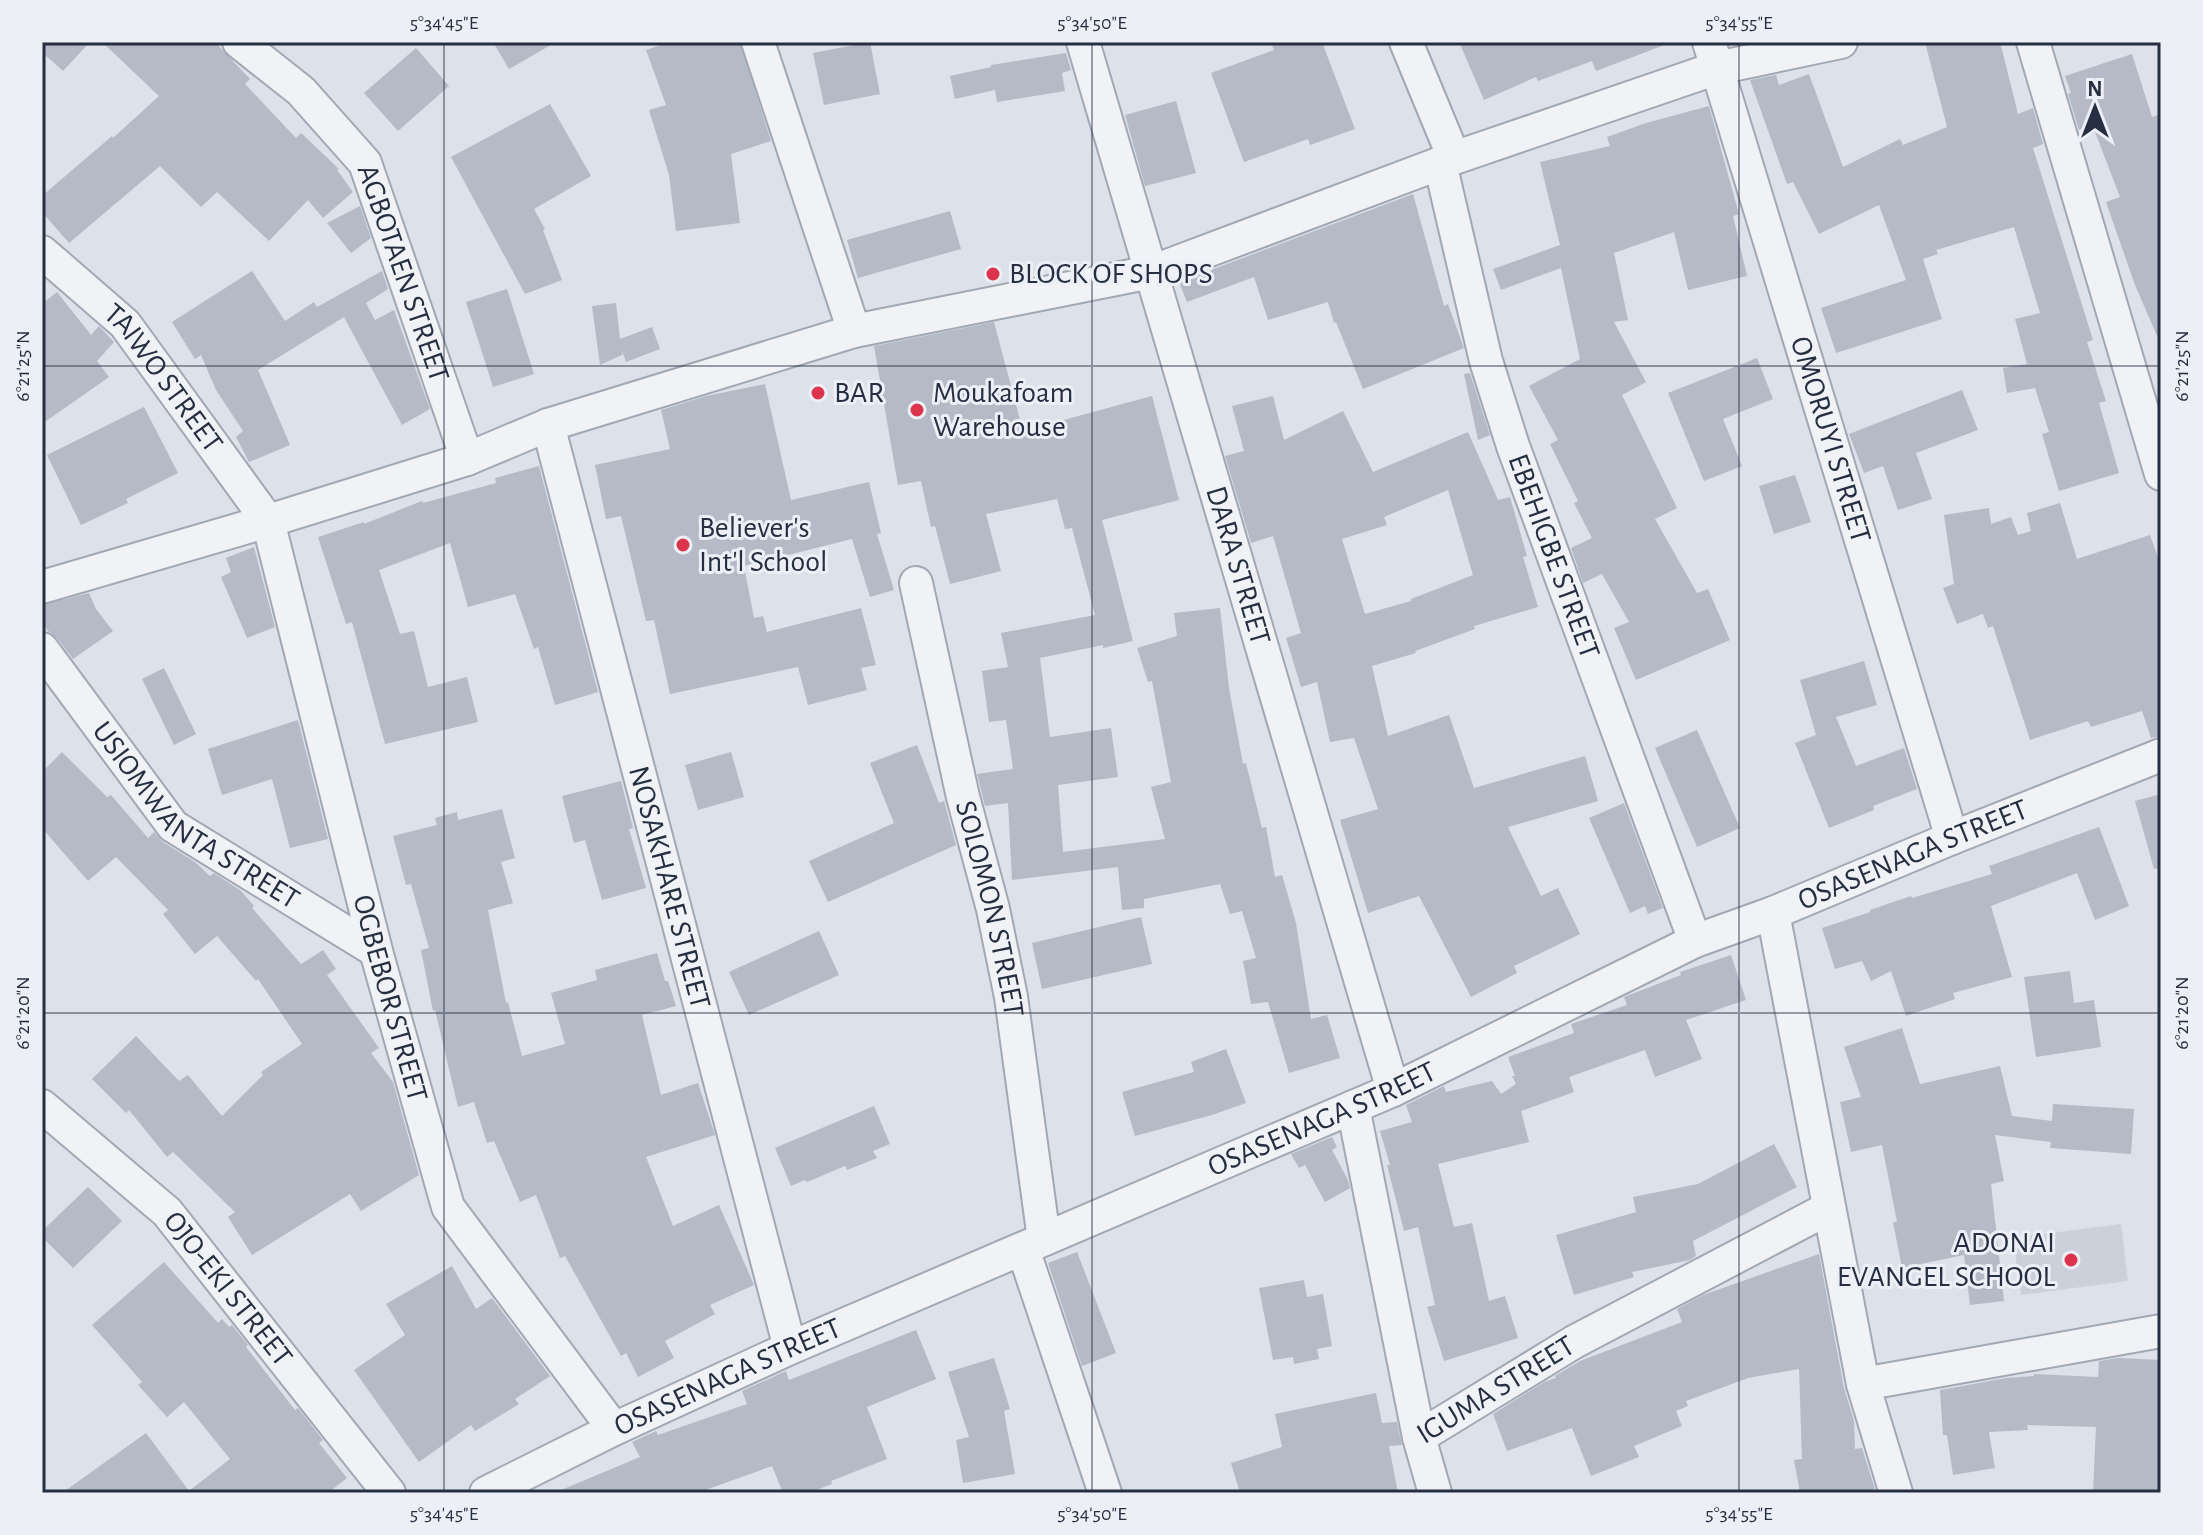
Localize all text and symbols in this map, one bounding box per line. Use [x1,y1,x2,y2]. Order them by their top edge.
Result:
text: 5°34'45"E [410,13,479,33]
text: 5°34'50"E [1057,13,1127,33]
text: 5°34'55"E [1705,13,1773,33]
north arrow [2055,68,2135,148]
text: N [2087,78,2103,100]
street label: AGBOTAEN STREET [352,161,454,386]
place label: BLOCK OF SHOPS [1009,259,1213,289]
marker: BLOCK OF SHOPS [984,265,1002,283]
street label: TAIWO STREET [98,298,228,458]
text: 6°21'25"N [13,330,33,402]
text: 6°21'25"N [2172,330,2192,402]
street label: OMORUYI STREET [1785,333,1876,547]
place label: BAR [834,378,884,408]
place label: Moukafoam Warehouse [933,378,1074,442]
marker: BAR [809,384,827,402]
marker: Moukafoam Warehouse [908,401,926,419]
street label: EBEHIGBE STREET [1502,450,1605,663]
street label: DARA STREET [1200,483,1276,649]
place label: Believer's Int'l School [699,513,827,577]
marker: Believer's Int'l School [674,536,692,554]
street label: USIOMWANTA STREET [86,716,305,915]
street label: NOSAKHARE STREET [623,763,715,1012]
street label: OSASENAGA STREET [1794,794,2033,916]
street label: SOLOMON STREET [950,798,1029,1019]
street label: OGBEBOR STREET [348,892,433,1105]
text: 6°21'20"N [13,976,33,1050]
text: 6°21'20"N [2172,976,2192,1050]
street label: OSASENAGA STREET [1204,1056,1441,1182]
street label: OJO-EKI STREET [158,1206,298,1372]
place label: ADONAI EVANGEL SCHOOL [1837,1228,2056,1292]
marker: ADONAI EVANGEL SCHOOL [2062,1251,2080,1269]
street label: OSASENAGA STREET [610,1313,846,1442]
street label: IGUMA STREET [1412,1330,1580,1450]
text: 5°34'45"E [410,1504,479,1524]
text: 5°34'50"E [1057,1504,1127,1524]
text: 5°34'55"E [1705,1504,1773,1524]

